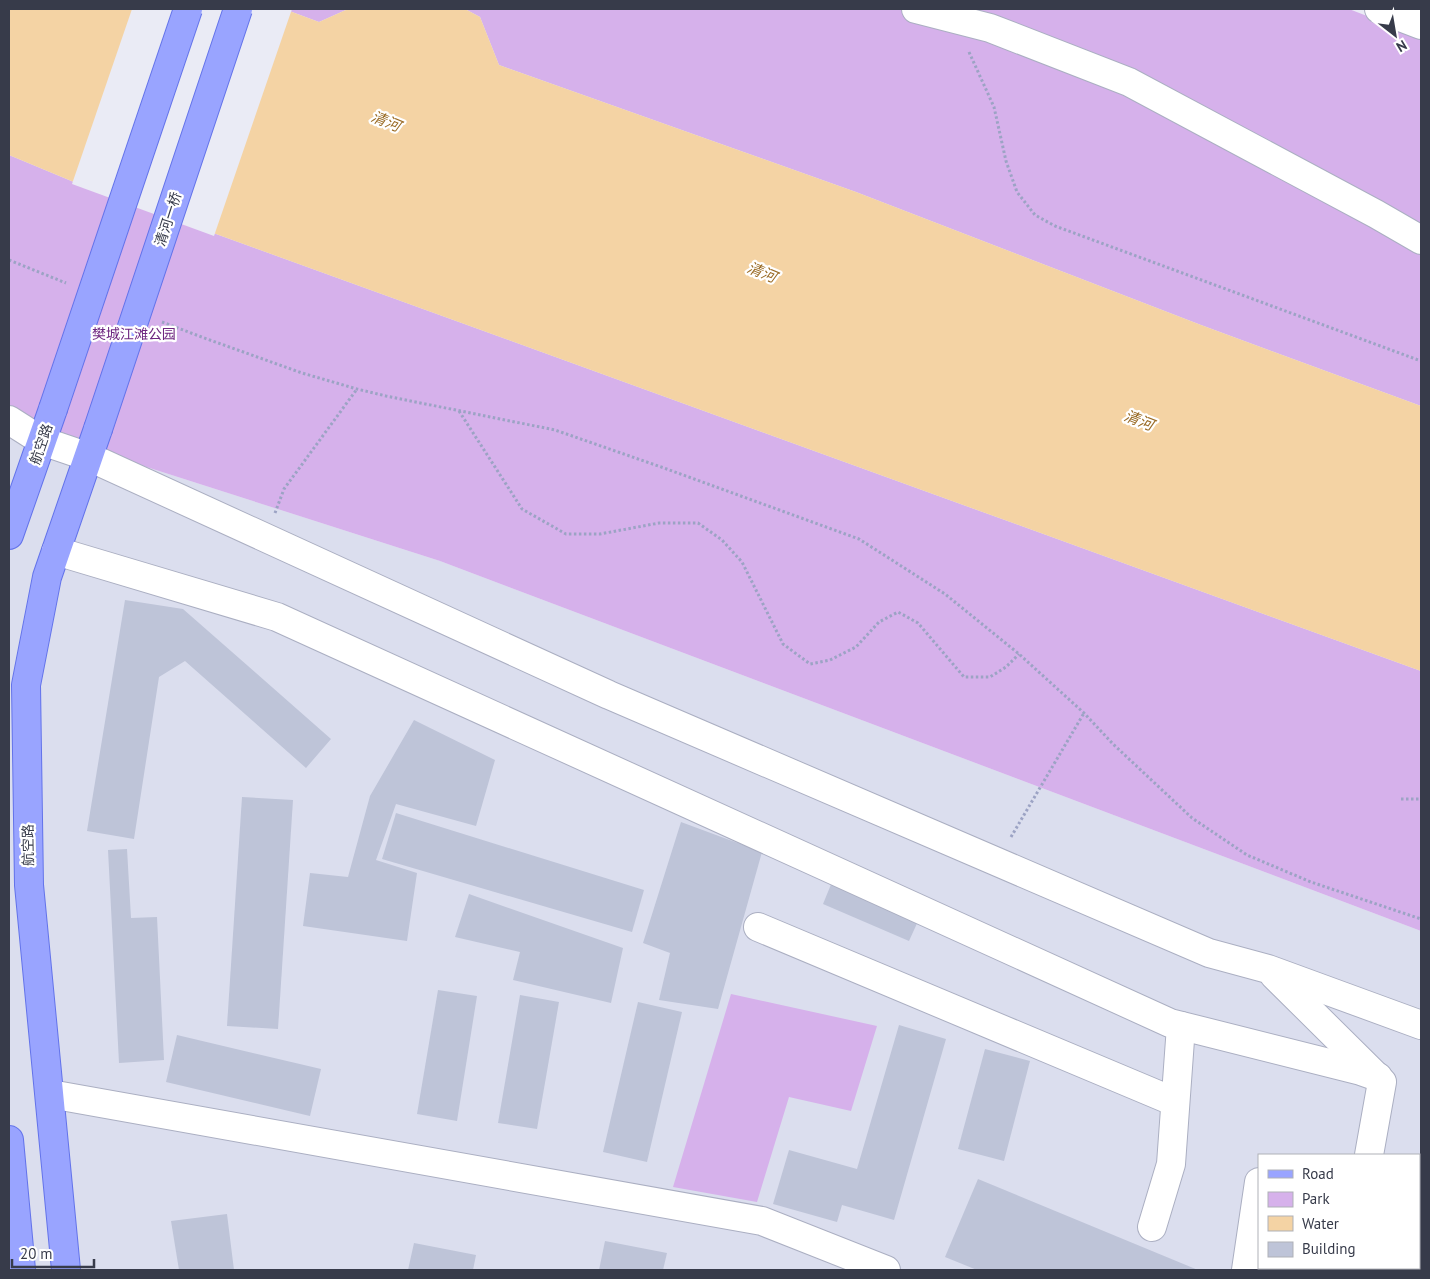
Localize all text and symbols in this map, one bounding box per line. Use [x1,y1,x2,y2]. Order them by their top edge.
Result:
north arrow [1370,10,1420,60]
text: N [1393,36,1410,56]
water label: 清河 [369,107,406,137]
street label: 清河一桥 [151,190,185,248]
water label: 清河 [745,258,782,288]
park label: 樊城江滩公园 [92,325,176,343]
water label: 清河 [1122,406,1159,435]
street label: 航空路 [26,421,56,467]
street label: 航空路 [19,824,37,866]
legend [1258,1154,1420,1269]
text: Road [1302,1164,1334,1183]
text: Park [1302,1189,1330,1208]
text: Water [1302,1214,1339,1233]
scale bar [12,1236,95,1268]
text: Building [1302,1239,1356,1258]
text: 20 m [20,1244,53,1263]

